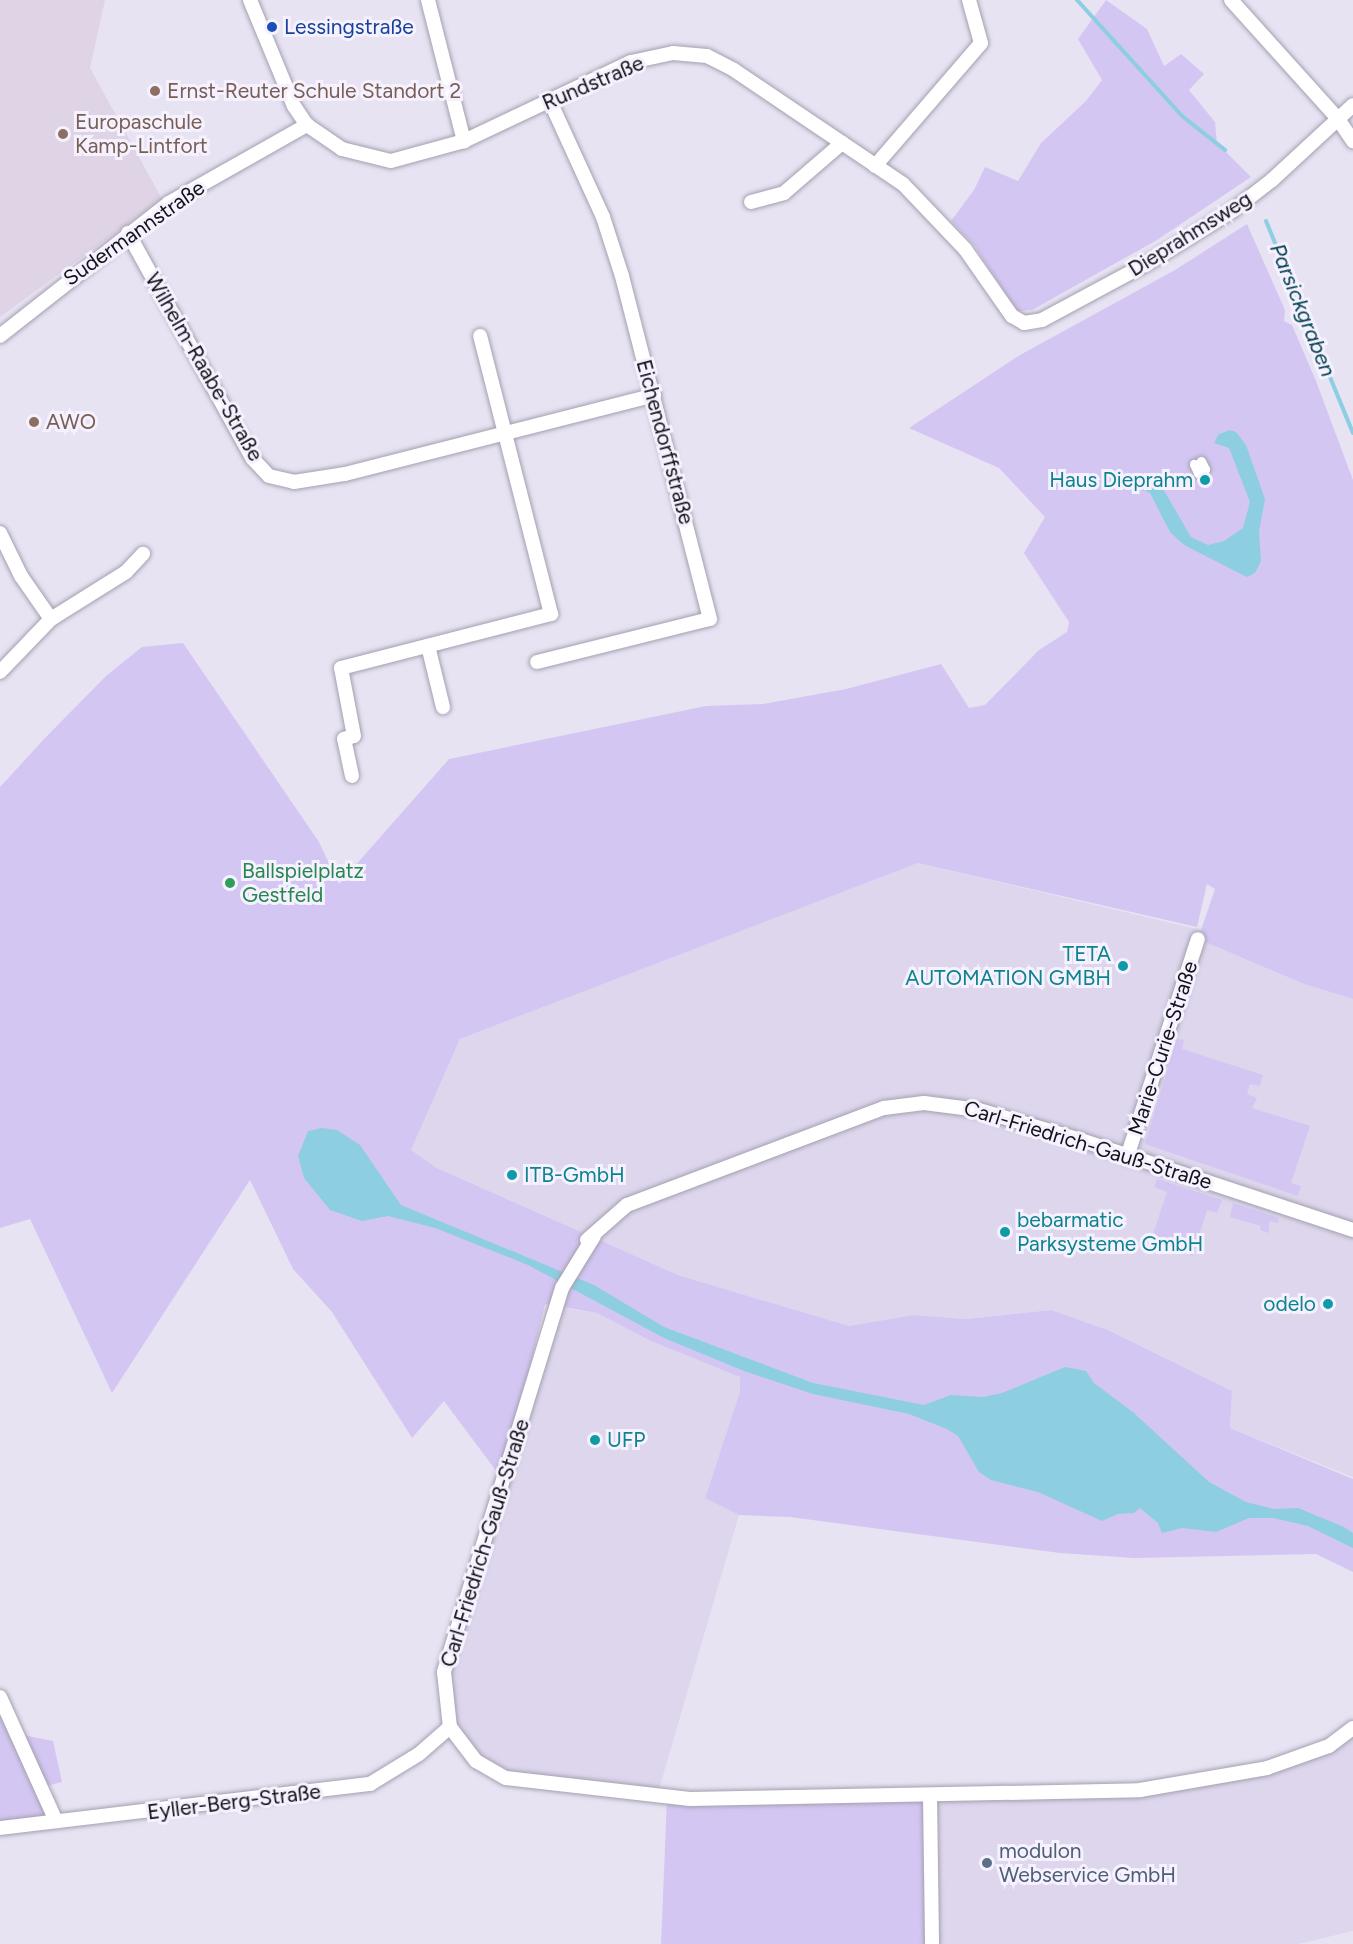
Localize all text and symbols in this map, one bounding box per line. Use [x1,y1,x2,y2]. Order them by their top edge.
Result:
place label: Lessingstraße [284,14,414,40]
marker: Lessingstraße [265,20,279,34]
street label: Rundstraße [538,50,648,116]
place label: Ernst-Reuter Schule Standort 2 [167,78,461,104]
marker: Ernst-Reuter Schule Standort 2 [148,84,162,98]
place label: Europaschule Kamp-Lintfort [75,109,208,159]
marker: Europaschule Kamp-Lintfort [56,127,70,141]
street label: Sudermannstraße [59,175,209,291]
street label: Dieprahmsweg [1124,186,1256,282]
water label: Parsickgraben [1264,240,1342,380]
street label: Wilhelm-Raabe-Straße [140,268,268,466]
street label: Eichendorffstraße [631,357,699,527]
place label: AWO [46,409,96,435]
marker: AWO [27,415,41,429]
place label: Haus Dieprahm [1049,467,1193,493]
marker: Haus Dieprahm [1198,473,1212,487]
place label: Ballspielplatz Gestfeld [242,858,364,908]
marker: Ballspielplatz Gestfeld [223,876,237,890]
place label: TETA AUTOMATION GMBH [905,941,1111,991]
street label: Marie-Curie-Straße [1123,958,1203,1138]
marker: TETA AUTOMATION GMBH [1116,959,1130,973]
street label: Carl-Friedrich-Gauß-Straße [961,1095,1215,1195]
place label: ITB-GmbH [524,1162,625,1188]
marker: ITB-GmbH [505,1168,519,1182]
place label: bebarmatic Parksysteme GmbH [1017,1207,1203,1257]
marker: bebarmatic Parksysteme GmbH [998,1225,1012,1239]
place label: odelo [1263,1291,1316,1317]
marker: odelo [1321,1297,1335,1311]
street label: Carl-Friedrich-Gauß-Straße [435,1416,535,1670]
place label: UFP [607,1427,645,1453]
marker: UFP [588,1433,602,1447]
street label: Eyller-Berg-Straße [146,1779,322,1825]
place label: modulon Webservice GmbH [999,1838,1176,1888]
marker: modulon Webservice GmbH [980,1856,994,1870]

